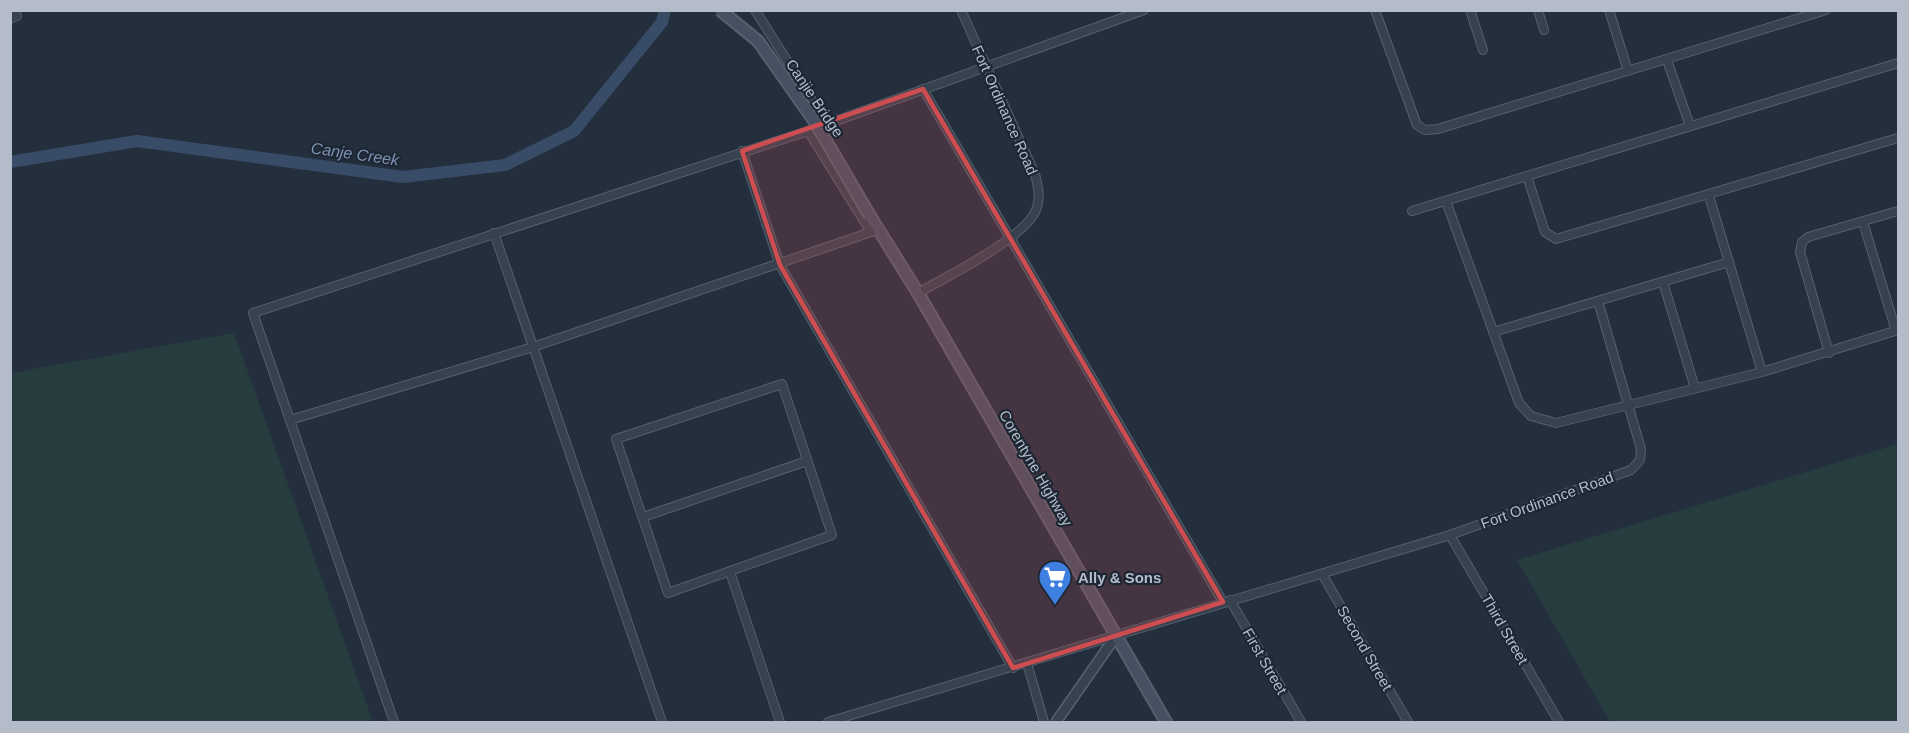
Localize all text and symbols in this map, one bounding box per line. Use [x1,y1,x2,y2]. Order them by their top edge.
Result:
street label: Fort Ordinance Road [969,43,1041,177]
street label: Canjie Bridge [783,56,847,140]
water label: Canje Creek [310,139,401,169]
street label: Corentyne Highway [996,407,1076,529]
street label: Fort Ordinance Road [1478,468,1616,532]
supermarket icon: Ally & Sons [1037,559,1073,606]
place label: Ally & Sons [1078,569,1161,586]
street label: Third Street [1478,591,1532,668]
street label: Second Street [1334,603,1397,694]
street label: First Street [1239,625,1291,698]

